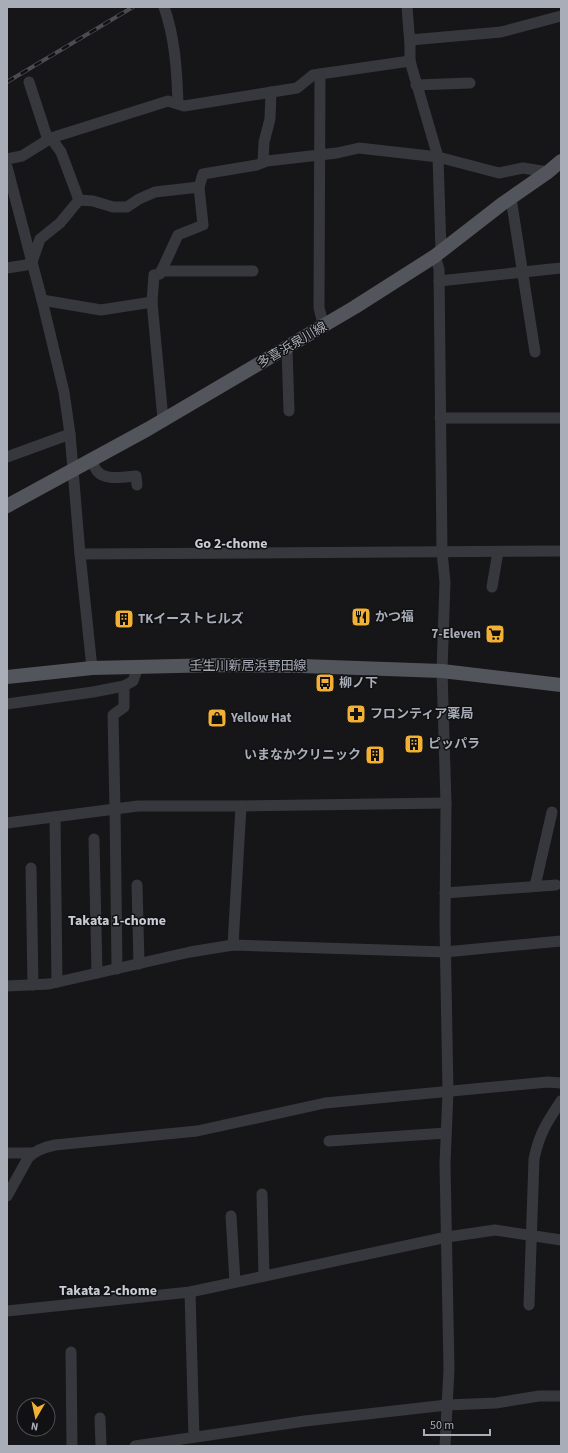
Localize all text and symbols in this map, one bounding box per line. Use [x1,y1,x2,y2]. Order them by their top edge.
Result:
street label: 多喜浜泉川線 [254,318,330,372]
district label: Go 2-chome [194,534,268,554]
restaurant icon: かつ福 [350,606,372,628]
building icon: TKイーストヒルズ [113,608,135,630]
place label: かつ福 [375,608,414,626]
place label: TKイーストヒルズ [138,610,244,628]
supermarket icon: 7-Eleven [484,623,506,645]
place label: 7-Eleven [431,625,481,643]
street label: 壬生川新居浜野田線 [189,657,307,675]
bus stop icon: 柳ノ下 [314,672,336,694]
place label: 柳ノ下 [339,674,378,692]
pharmacy icon: フロンティア薬局 [345,703,367,725]
place label: フロンティア薬局 [370,705,473,723]
shop icon: Yellow Hat [206,707,228,729]
place label: Yellow Hat [230,709,291,727]
building icon: ピッパラ [403,733,425,755]
place label: ピッパラ [428,735,480,753]
building icon: いまなかクリニック [364,744,386,766]
place label: いまなかクリニック [244,746,361,764]
district label: Takata 1-chome [68,911,166,931]
district label: Takata 2-chome [59,1281,157,1301]
north arrow [16,1397,56,1437]
scale bar [424,1411,490,1437]
text: 50 m [430,1417,454,1434]
text: N [30,1418,39,1434]

